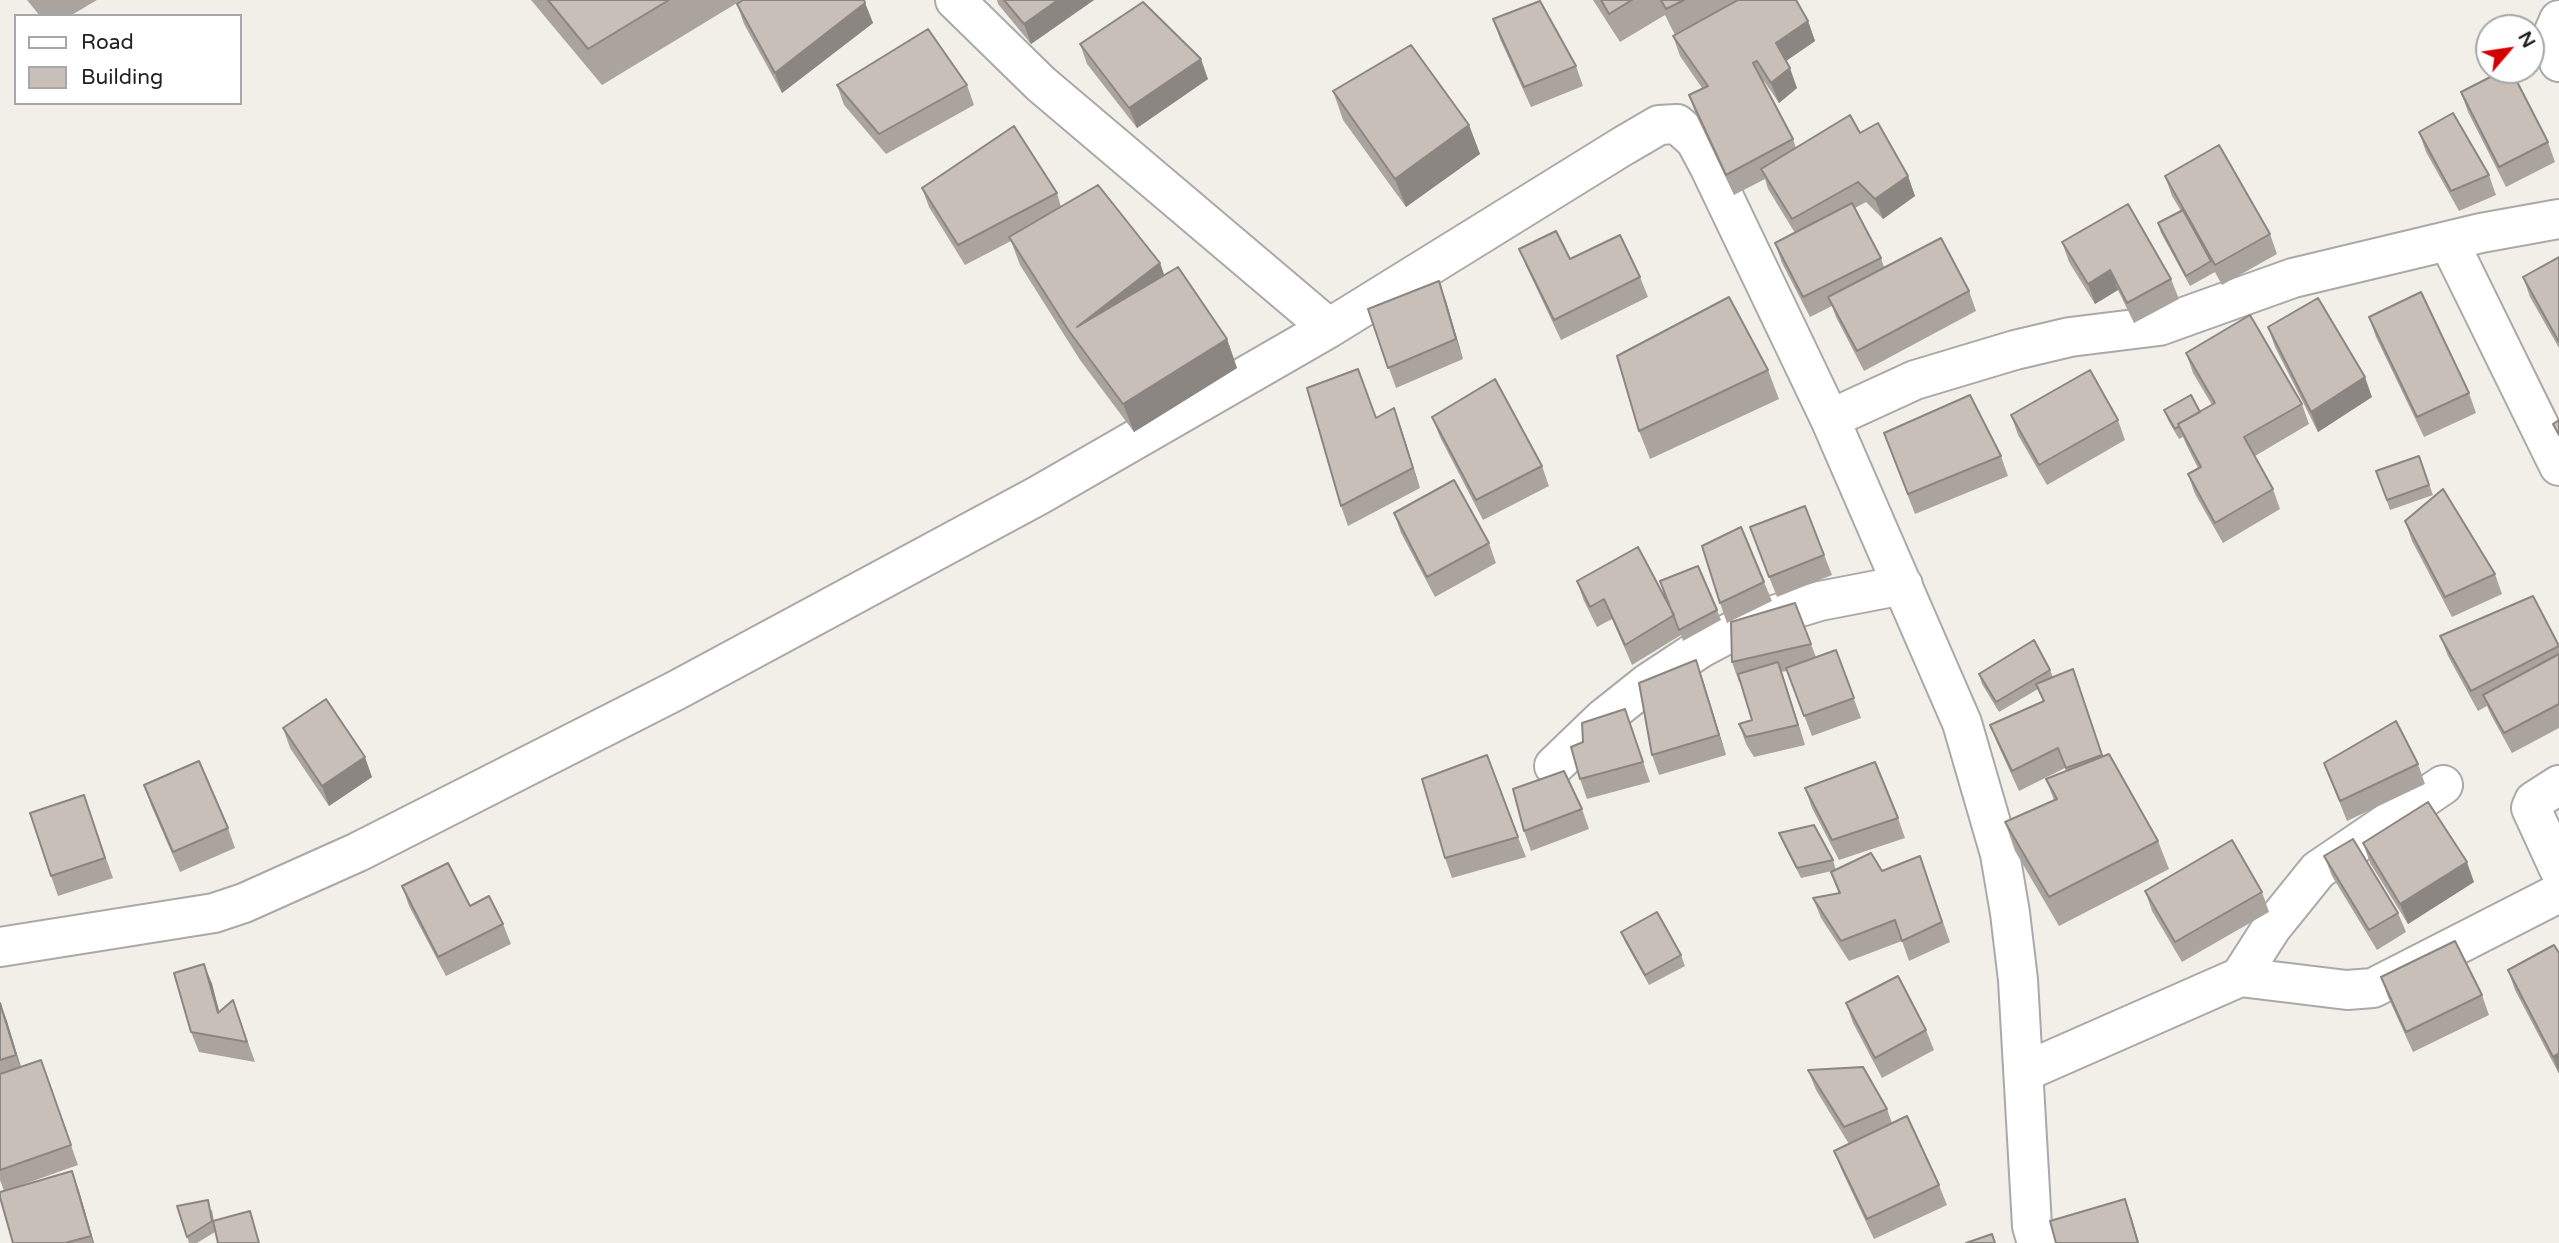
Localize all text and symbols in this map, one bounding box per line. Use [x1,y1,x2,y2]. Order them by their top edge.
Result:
legend [14,14,242,105]
north arrow [2475,14,2545,84]
text: N [2513,28,2540,52]
text: Road [81,30,134,55]
text: Building [81,65,163,90]

